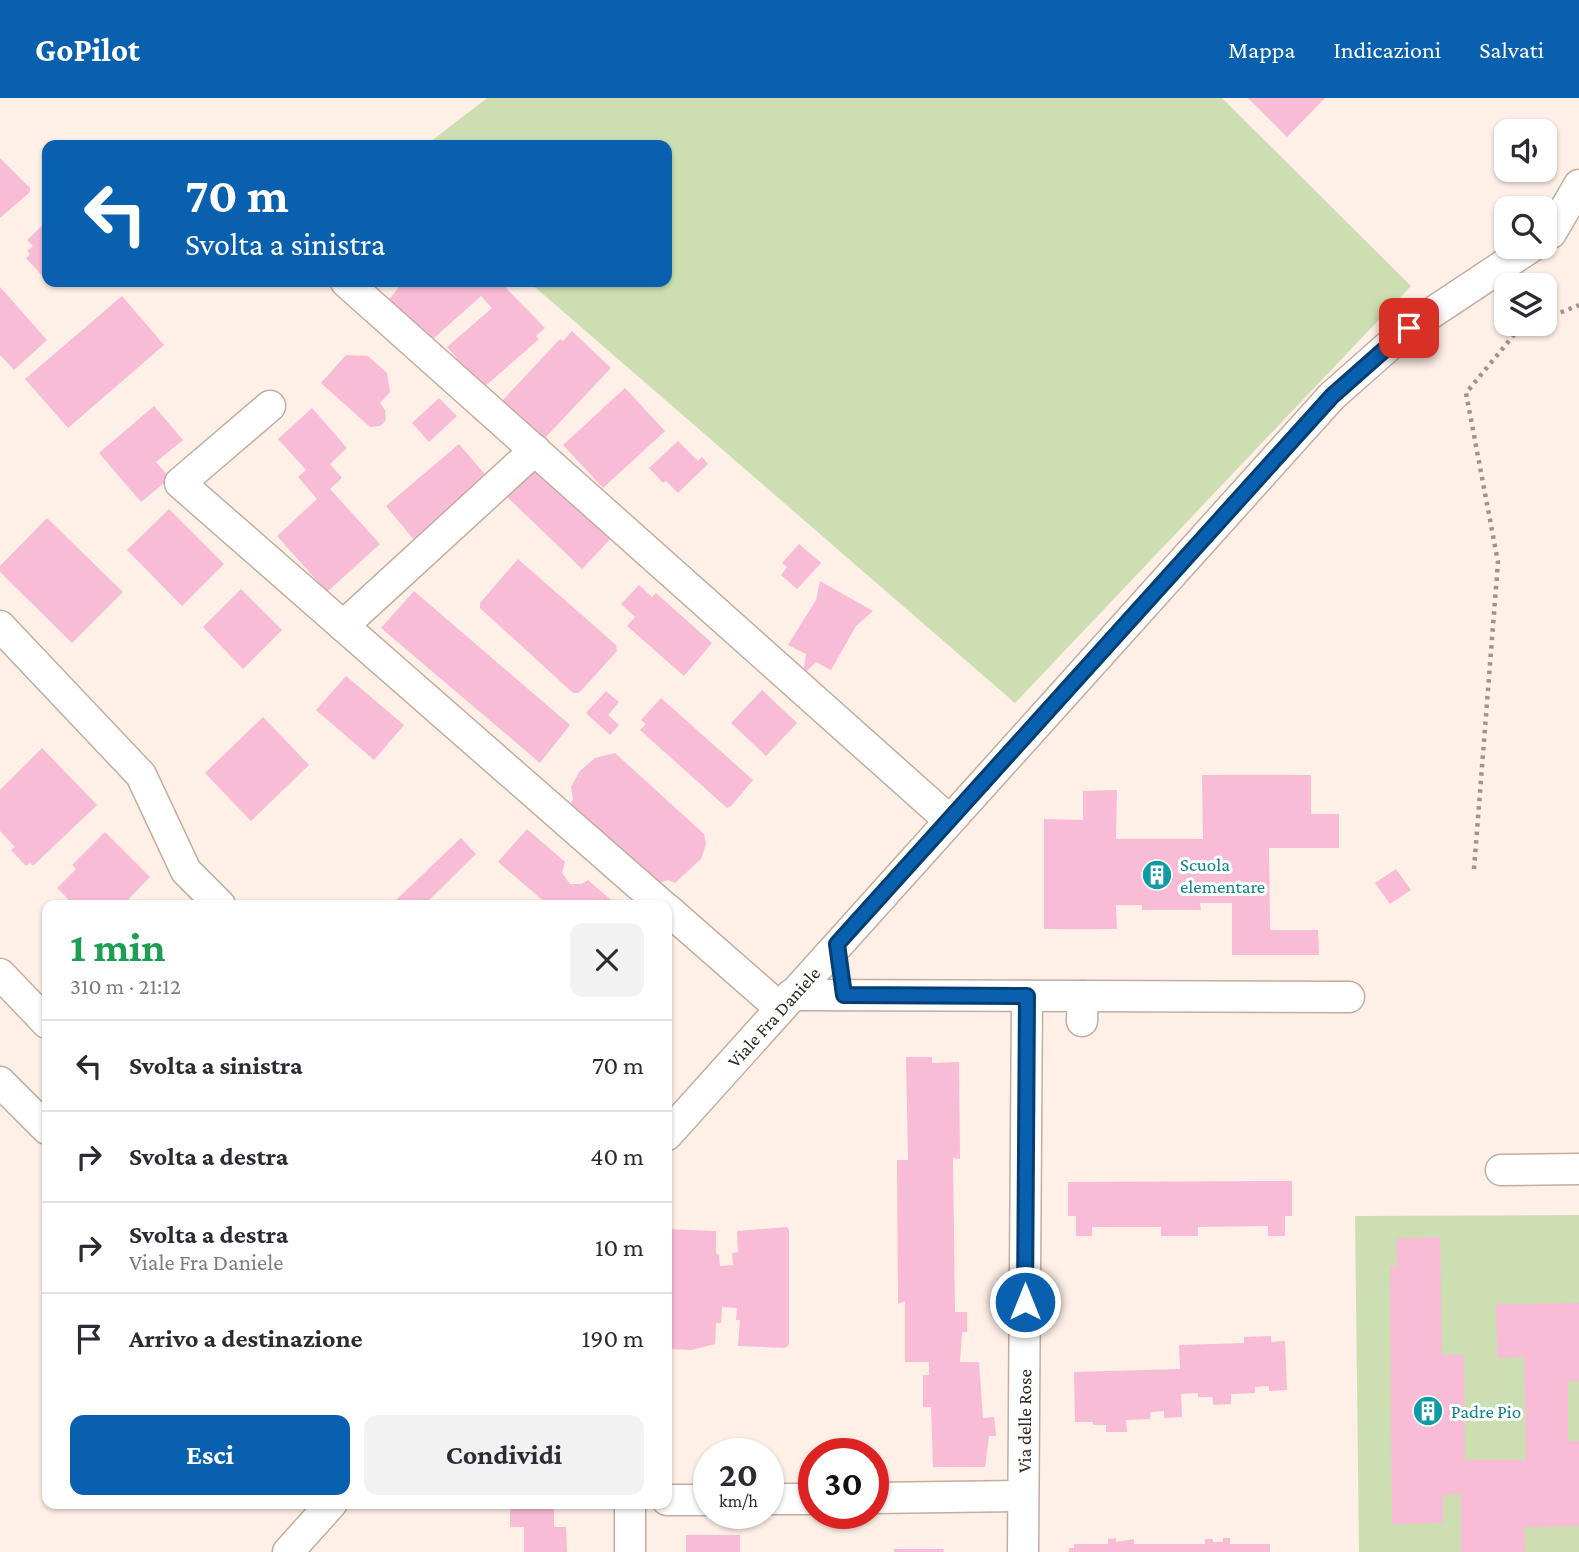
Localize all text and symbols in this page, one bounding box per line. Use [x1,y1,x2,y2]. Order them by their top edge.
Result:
text: GoPilot [35,31,140,68]
text: Mappa [1228,36,1295,63]
text: Indicazioni [1333,36,1441,63]
text: Salvati [1479,36,1544,63]
map controls [1494,119,1557,336]
button: sound [1494,119,1557,182]
icon: left [70,168,161,259]
text: 70 m [185,168,289,223]
button: search [1494,196,1557,259]
text: Svolta a sinistra [185,226,386,262]
button: layers [1494,273,1557,336]
pin [1379,298,1439,358]
icon: arrive [1390,309,1428,347]
place label: Scuola elementare [1180,854,1265,897]
building icon: Scuola elementare [1140,858,1174,892]
text: 1 min [70,923,166,970]
button: close [570,923,644,997]
street label: Viale Fra Daniele [723,963,824,1072]
text: 310 m · 21:12 [70,973,181,999]
icon: left [70,1047,108,1085]
text: Svolta a sinistra [129,1051,303,1080]
text: 70 m [592,1051,644,1080]
icon: right [70,1138,108,1176]
text: Svolta a destra [129,1142,288,1171]
text: 40 m [590,1142,644,1171]
text: Svolta a destra [129,1220,288,1249]
icon: right [70,1229,108,1267]
text: 10 m [595,1233,644,1262]
text: Viale Fra Daniele [129,1249,283,1275]
position arrow [988,1265,1062,1339]
icon: arrive [70,1320,108,1358]
text: Arrivo a destinazione [129,1324,363,1353]
text: 190 m [582,1324,644,1353]
street label: Via delle Rose [1014,1369,1035,1473]
building icon: Padre Pio [1411,1394,1445,1428]
place label: Padre Pio [1451,1401,1521,1422]
button: Esci [70,1415,350,1495]
button: Condividi [364,1415,644,1495]
speed limit sign: 30 [798,1438,889,1529]
text: 20 [719,1455,758,1494]
text: km/h [719,1491,758,1511]

